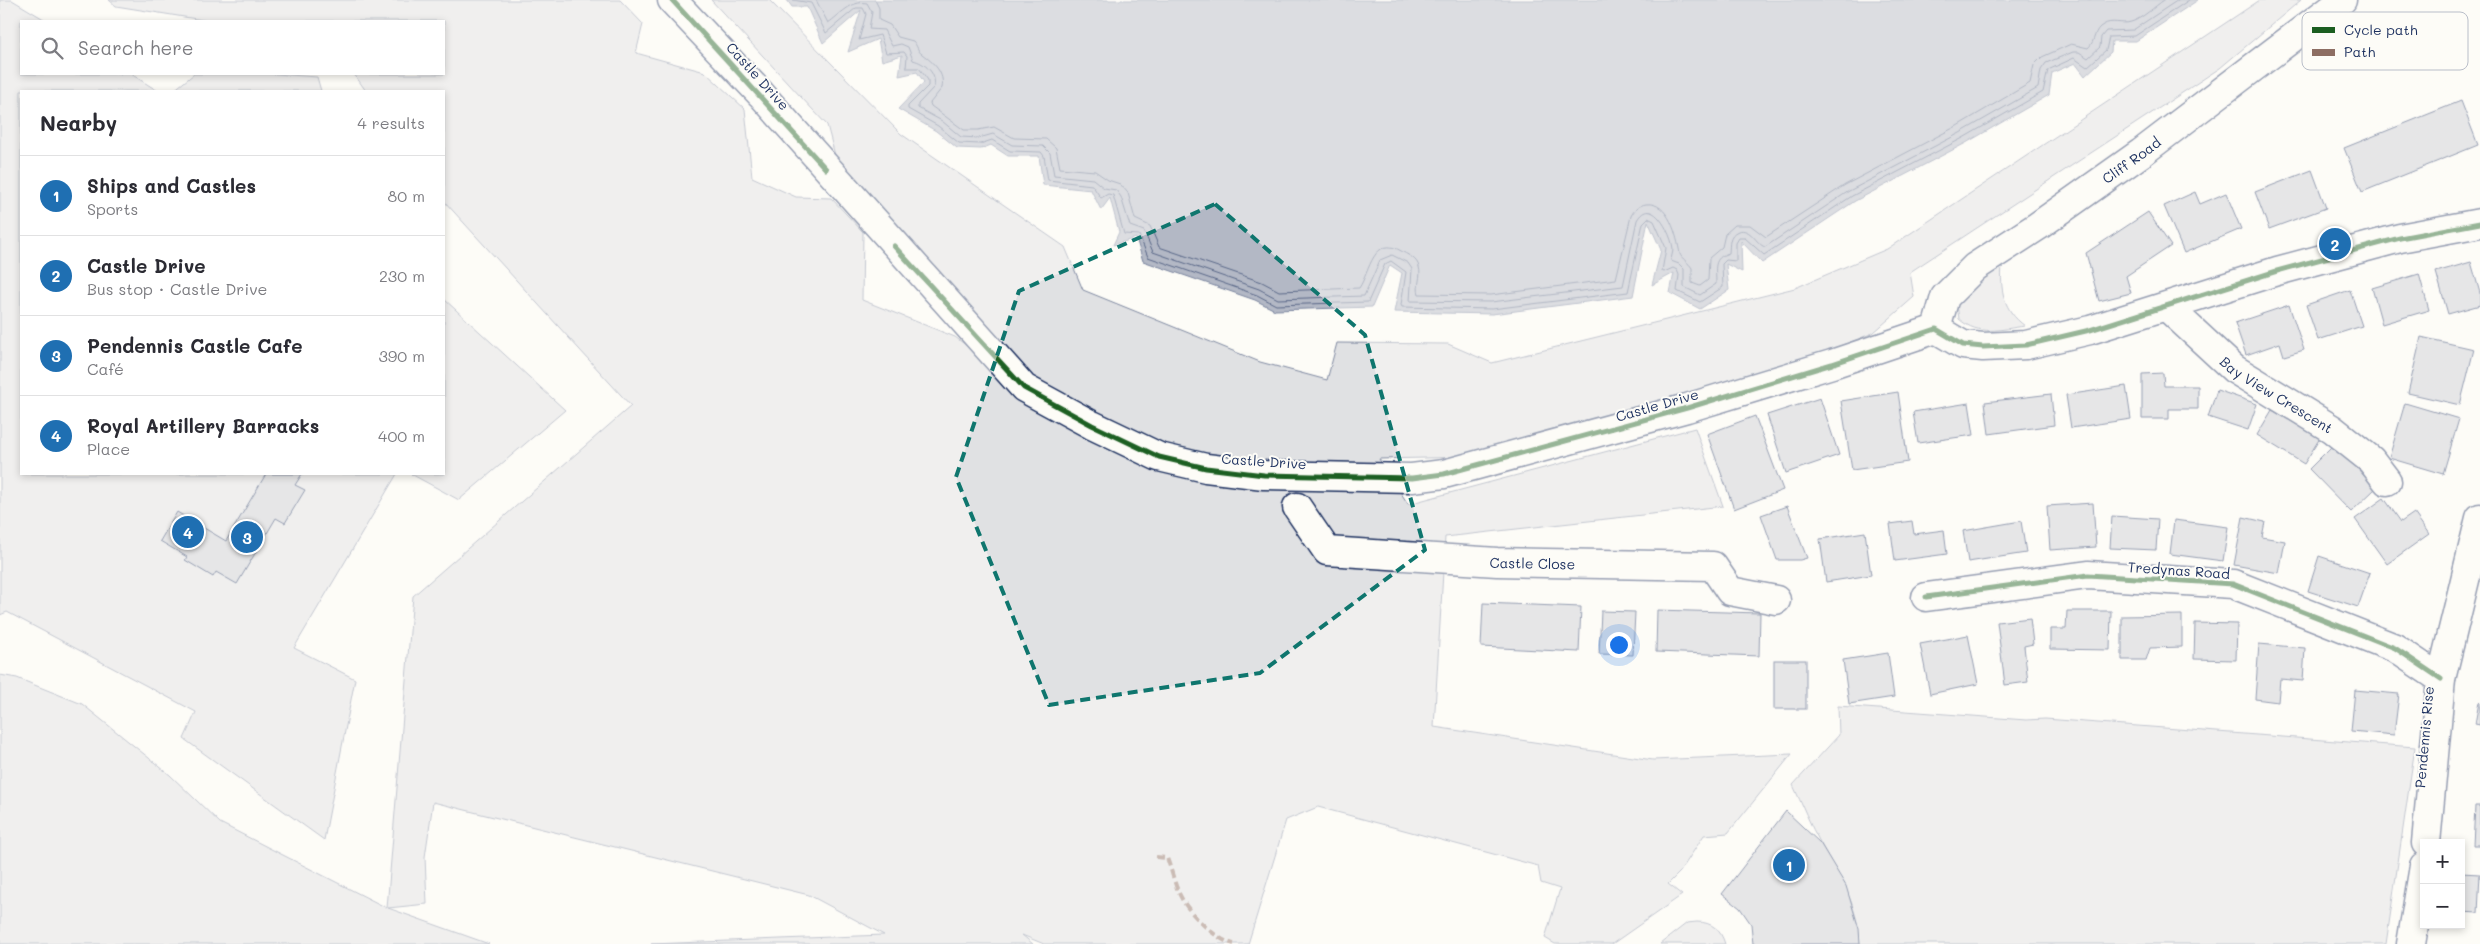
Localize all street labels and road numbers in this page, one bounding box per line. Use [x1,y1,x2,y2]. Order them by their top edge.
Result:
street label: Castle Drive [722,38,794,114]
street label: Cliff Road [2098,132,2164,187]
street label: Bay View Crescent [2216,352,2337,437]
street label: Castle Drive [1613,384,1701,426]
street label: Castle Drive [1221,449,1307,473]
street label: Castle Close [1489,552,1575,573]
street label: Tredynas Road [2127,557,2231,583]
street label: Pendennis Rise [2410,685,2438,789]

